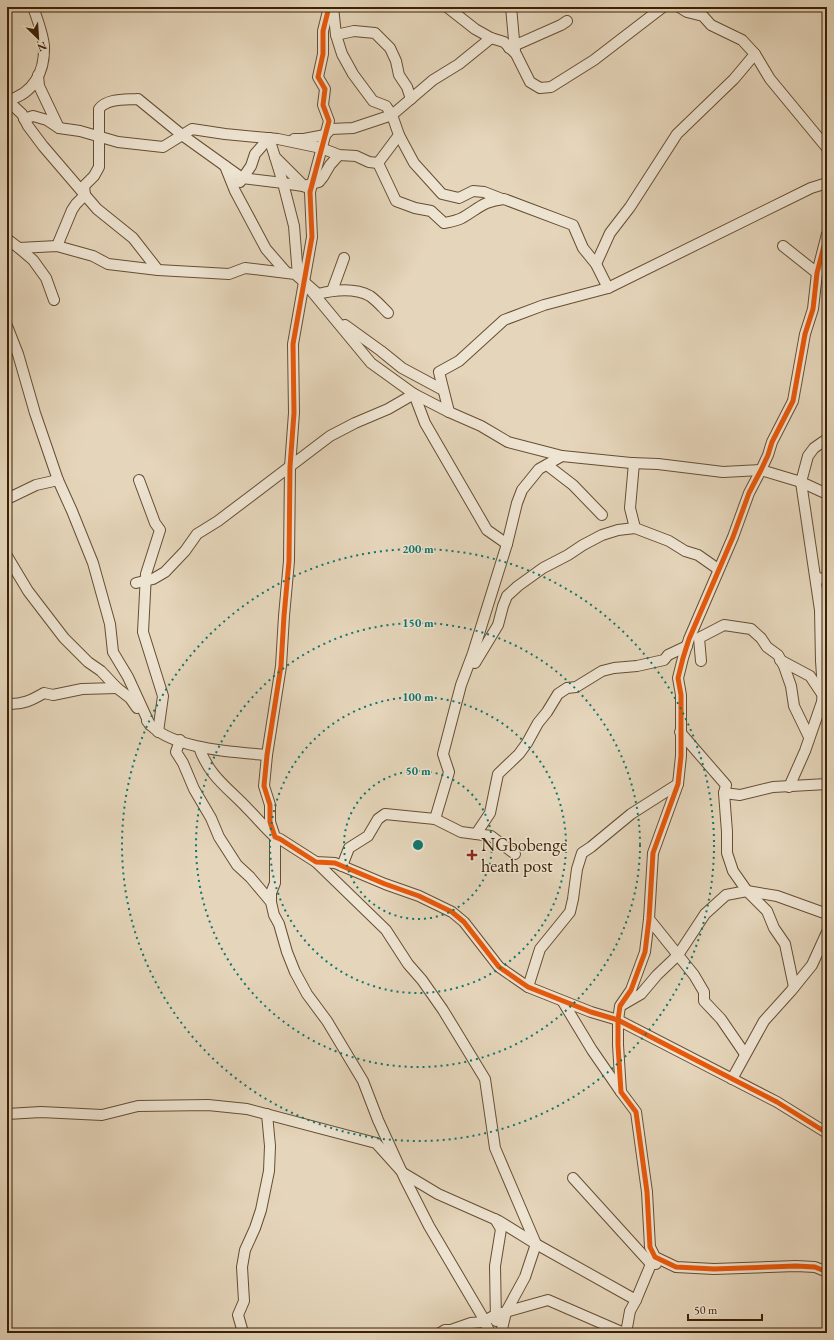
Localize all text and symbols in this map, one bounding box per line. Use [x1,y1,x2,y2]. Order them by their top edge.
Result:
north arrow [18,18,58,58]
text: N [35,39,49,55]
text: 200 m [402,541,434,557]
text: 150 m [402,615,434,631]
text: 100 m [402,689,434,705]
text: 50 m [405,763,431,779]
place label: NGbobenge heath post [481,833,567,877]
centre of rings [411,838,425,852]
marker: NGbobenge heath post [466,849,478,861]
scale bar [688,1296,762,1322]
text: 50 m [694,1302,718,1318]

